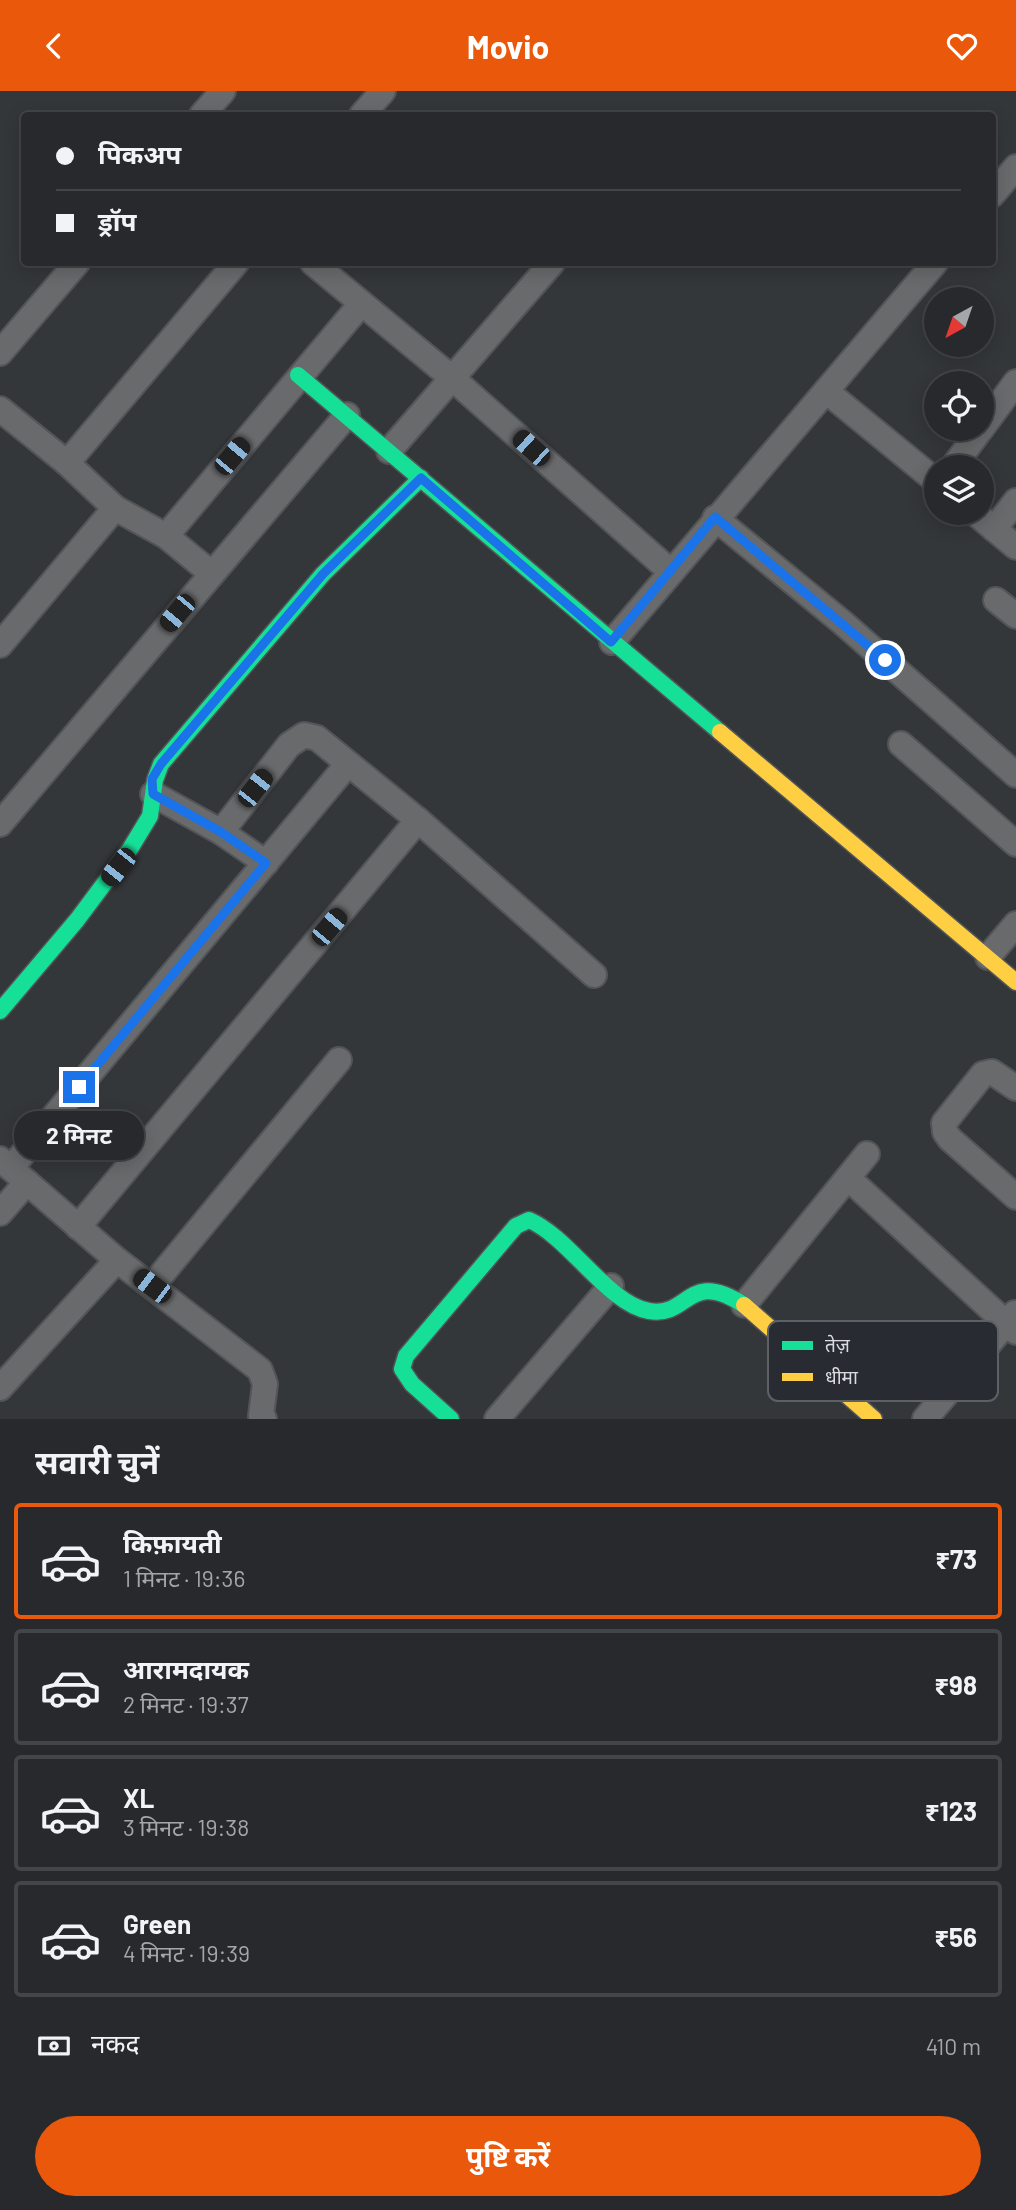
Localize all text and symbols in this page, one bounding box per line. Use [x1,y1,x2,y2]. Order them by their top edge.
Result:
icon: back [35,27,73,65]
text: Movio [467,27,549,65]
icon: heart [943,27,981,65]
text: पिकअप [98,138,181,169]
text: ड्रॉप [98,205,136,236]
north arrow [924,287,994,357]
map controls [924,287,994,525]
button: locate [924,371,994,441]
car [509,426,554,470]
car [211,433,254,479]
button: layers [924,455,994,525]
car [156,590,199,636]
route start [869,644,901,676]
car [234,765,277,811]
car [97,844,140,890]
car [308,904,351,950]
route end [63,1071,95,1103]
callout: 2 मिनट [14,1111,144,1161]
text: 2 मिनट [46,1121,112,1149]
car [129,1265,176,1307]
legend [768,1321,998,1401]
text: तेज़ [825,1333,851,1356]
text: धीमा [825,1365,859,1388]
text: सवारी चुनें [35,1442,159,1480]
text: किफ़ायती [123,1527,222,1558]
icon: car [39,1530,102,1593]
text: ₹73 [935,1543,977,1574]
text: 1 मिनट · 19:36 [123,1564,245,1592]
text: आरामदायक [123,1653,249,1684]
icon: car [39,1656,102,1719]
text: ₹98 [934,1669,977,1700]
text: 2 मिनट · 19:37 [123,1690,249,1718]
icon: car [39,1782,102,1845]
text: XL [123,1782,154,1813]
text: ₹123 [925,1795,977,1826]
text: 3 मिनट · 19:38 [123,1813,249,1841]
icon: car [39,1908,102,1971]
text: Green [123,1908,191,1939]
text: ₹56 [934,1921,977,1952]
text: 4 मिनट · 19:39 [123,1939,250,1967]
icon: cash [35,2027,73,2065]
text: नकद [91,2027,139,2058]
text: 410 m [926,2032,981,2060]
button: पुष्टि करें [35,2116,981,2196]

